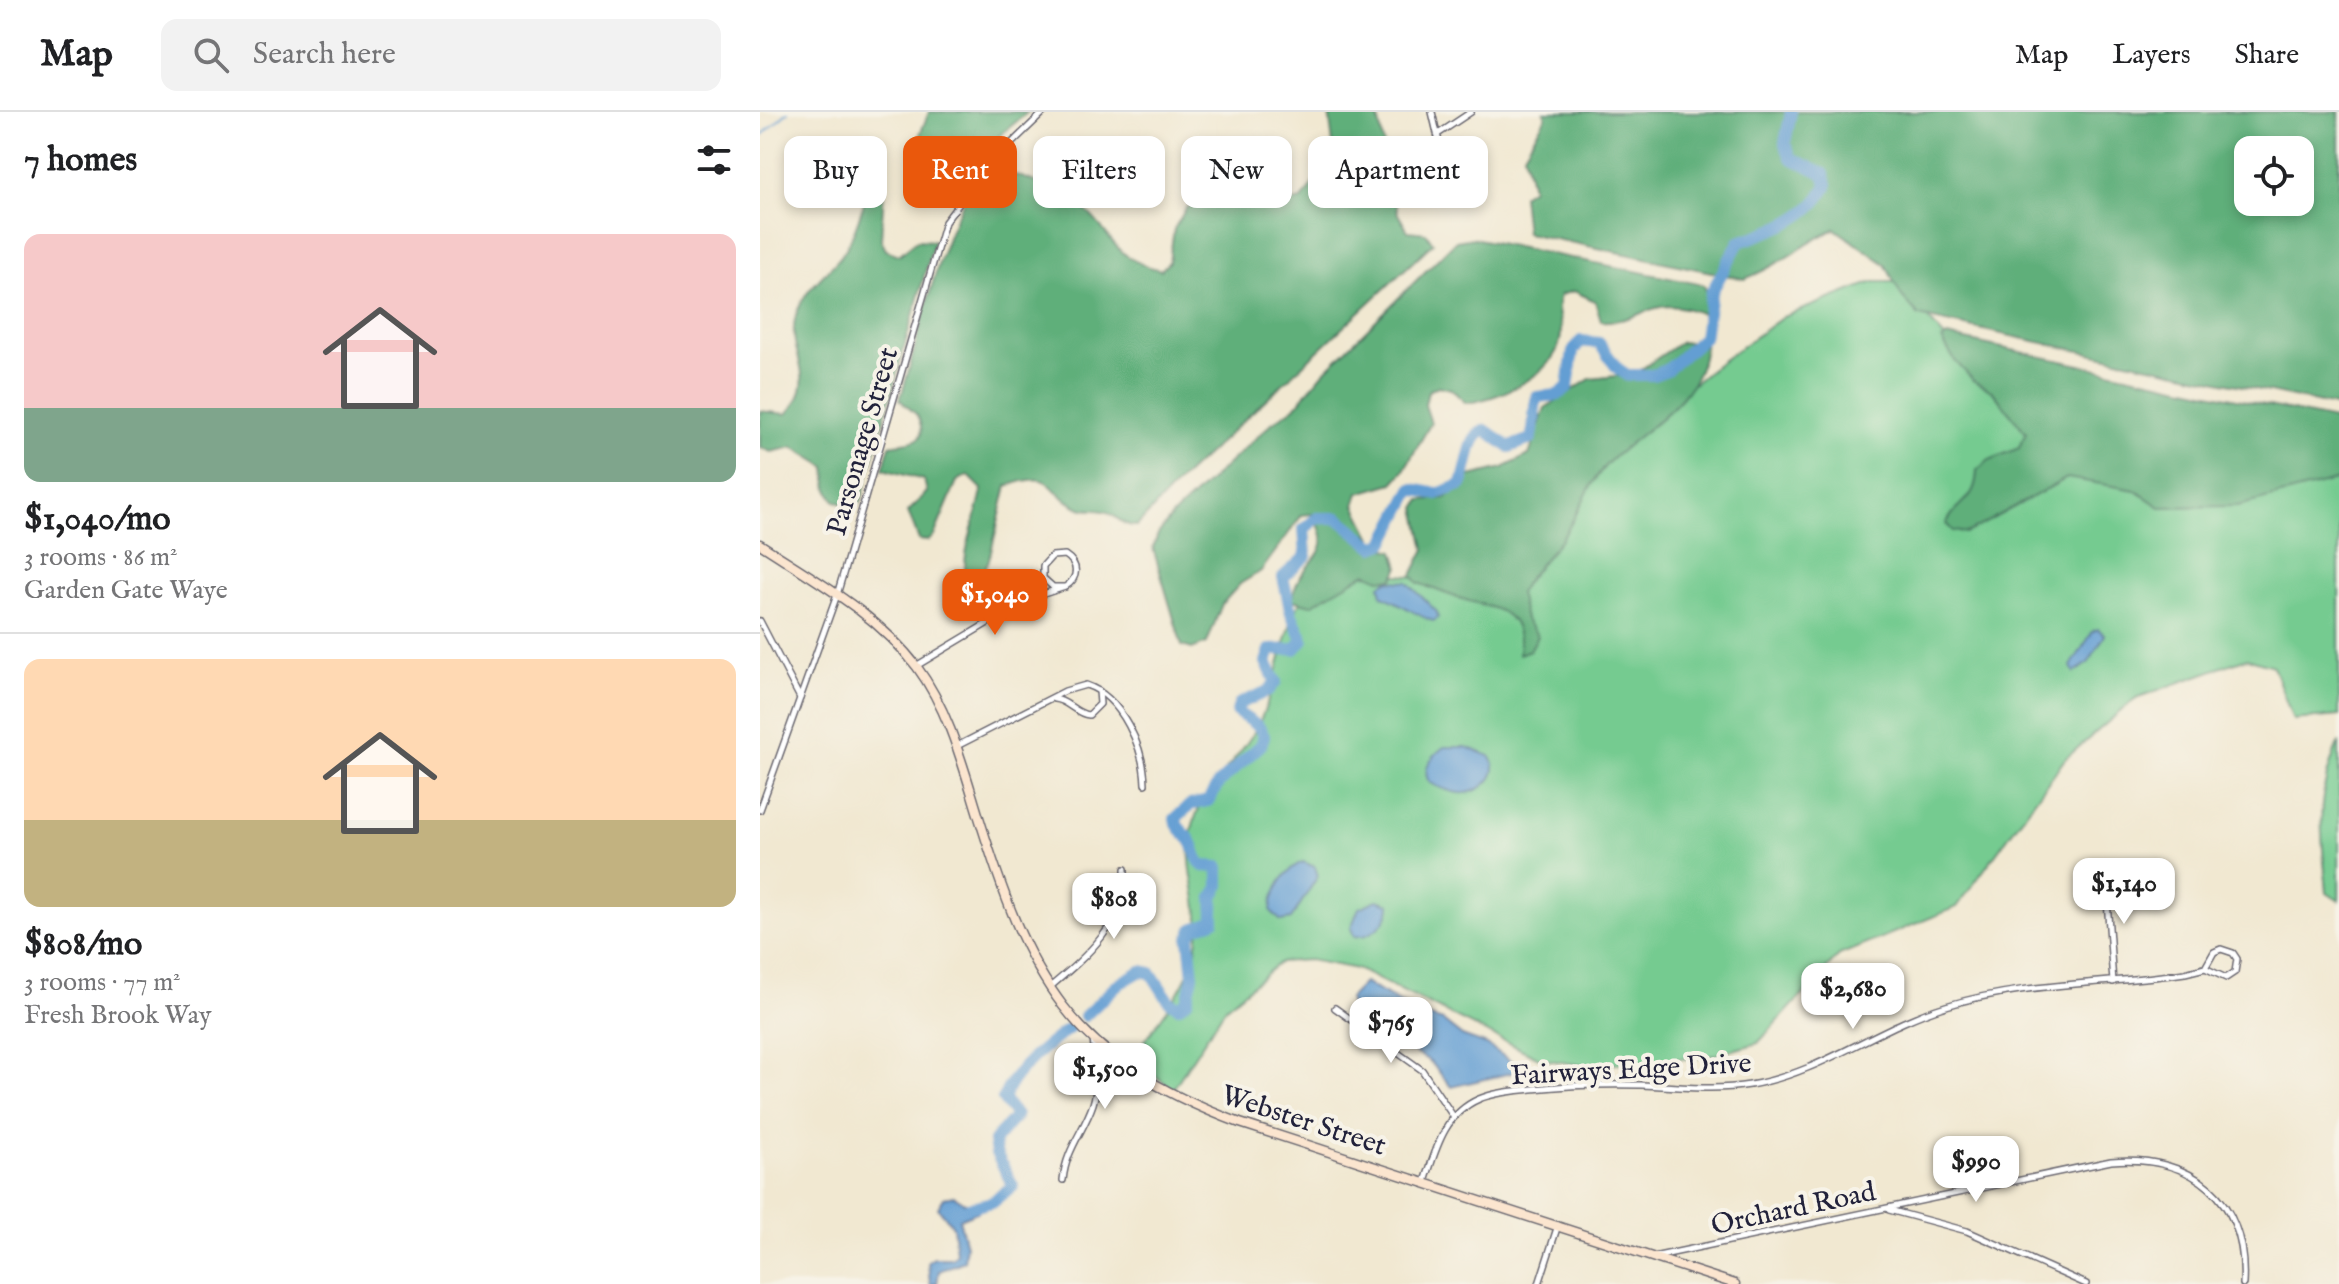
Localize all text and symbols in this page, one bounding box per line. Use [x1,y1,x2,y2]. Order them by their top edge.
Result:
search box [161,19,721,91]
text: Map [40,31,113,79]
icon: search [189,33,233,77]
text: Search here [253,36,396,74]
text: Map [2015,38,2068,73]
text: Layers [2112,38,2191,73]
text: Share [2235,38,2299,73]
chip: Buy [784,136,887,208]
chip: Rent [903,136,1017,208]
chip: Filters [1033,136,1165,208]
chip: New [1181,136,1292,208]
chip: Apartment [1308,136,1488,208]
map controls [2234,136,2314,216]
button: locate [2234,136,2314,216]
icon: filters [692,138,736,182]
text: 7 homes [24,139,137,182]
icon: home [308,286,452,430]
street label: Parsonage Street [820,343,907,540]
text: $1,040/mo [24,498,171,541]
text: 3 rooms · 86 m² [24,541,177,574]
pin: $1,040 [930,569,1060,637]
text: Garden Gate Waye [24,574,228,607]
text: $1,040 [960,578,1030,611]
icon: home [308,711,452,855]
pin: $1,140 [2059,858,2189,926]
text: $1,140 [2091,867,2157,900]
pin: $808 [1067,873,1161,941]
text: $808 [1090,882,1138,915]
text: $808/mo [24,923,142,966]
pin: $2,680 [1788,963,1918,1031]
text: 3 rooms · 77 m² [24,966,181,999]
text: $2,680 [1819,972,1887,1005]
pin: $765 [1344,997,1438,1065]
text: Fresh Brook Way [24,999,212,1032]
text: $765 [1368,1006,1414,1039]
pin: $1,500 [1040,1043,1170,1111]
street label: Fairways Edge Drive [1510,1047,1752,1094]
text: $1,500 [1072,1052,1138,1085]
street label: Webster Street [1216,1078,1390,1165]
pin: $990 [1929,1136,2023,1204]
text: $990 [1951,1145,2001,1178]
street label: Orchard Road [1708,1175,1879,1244]

